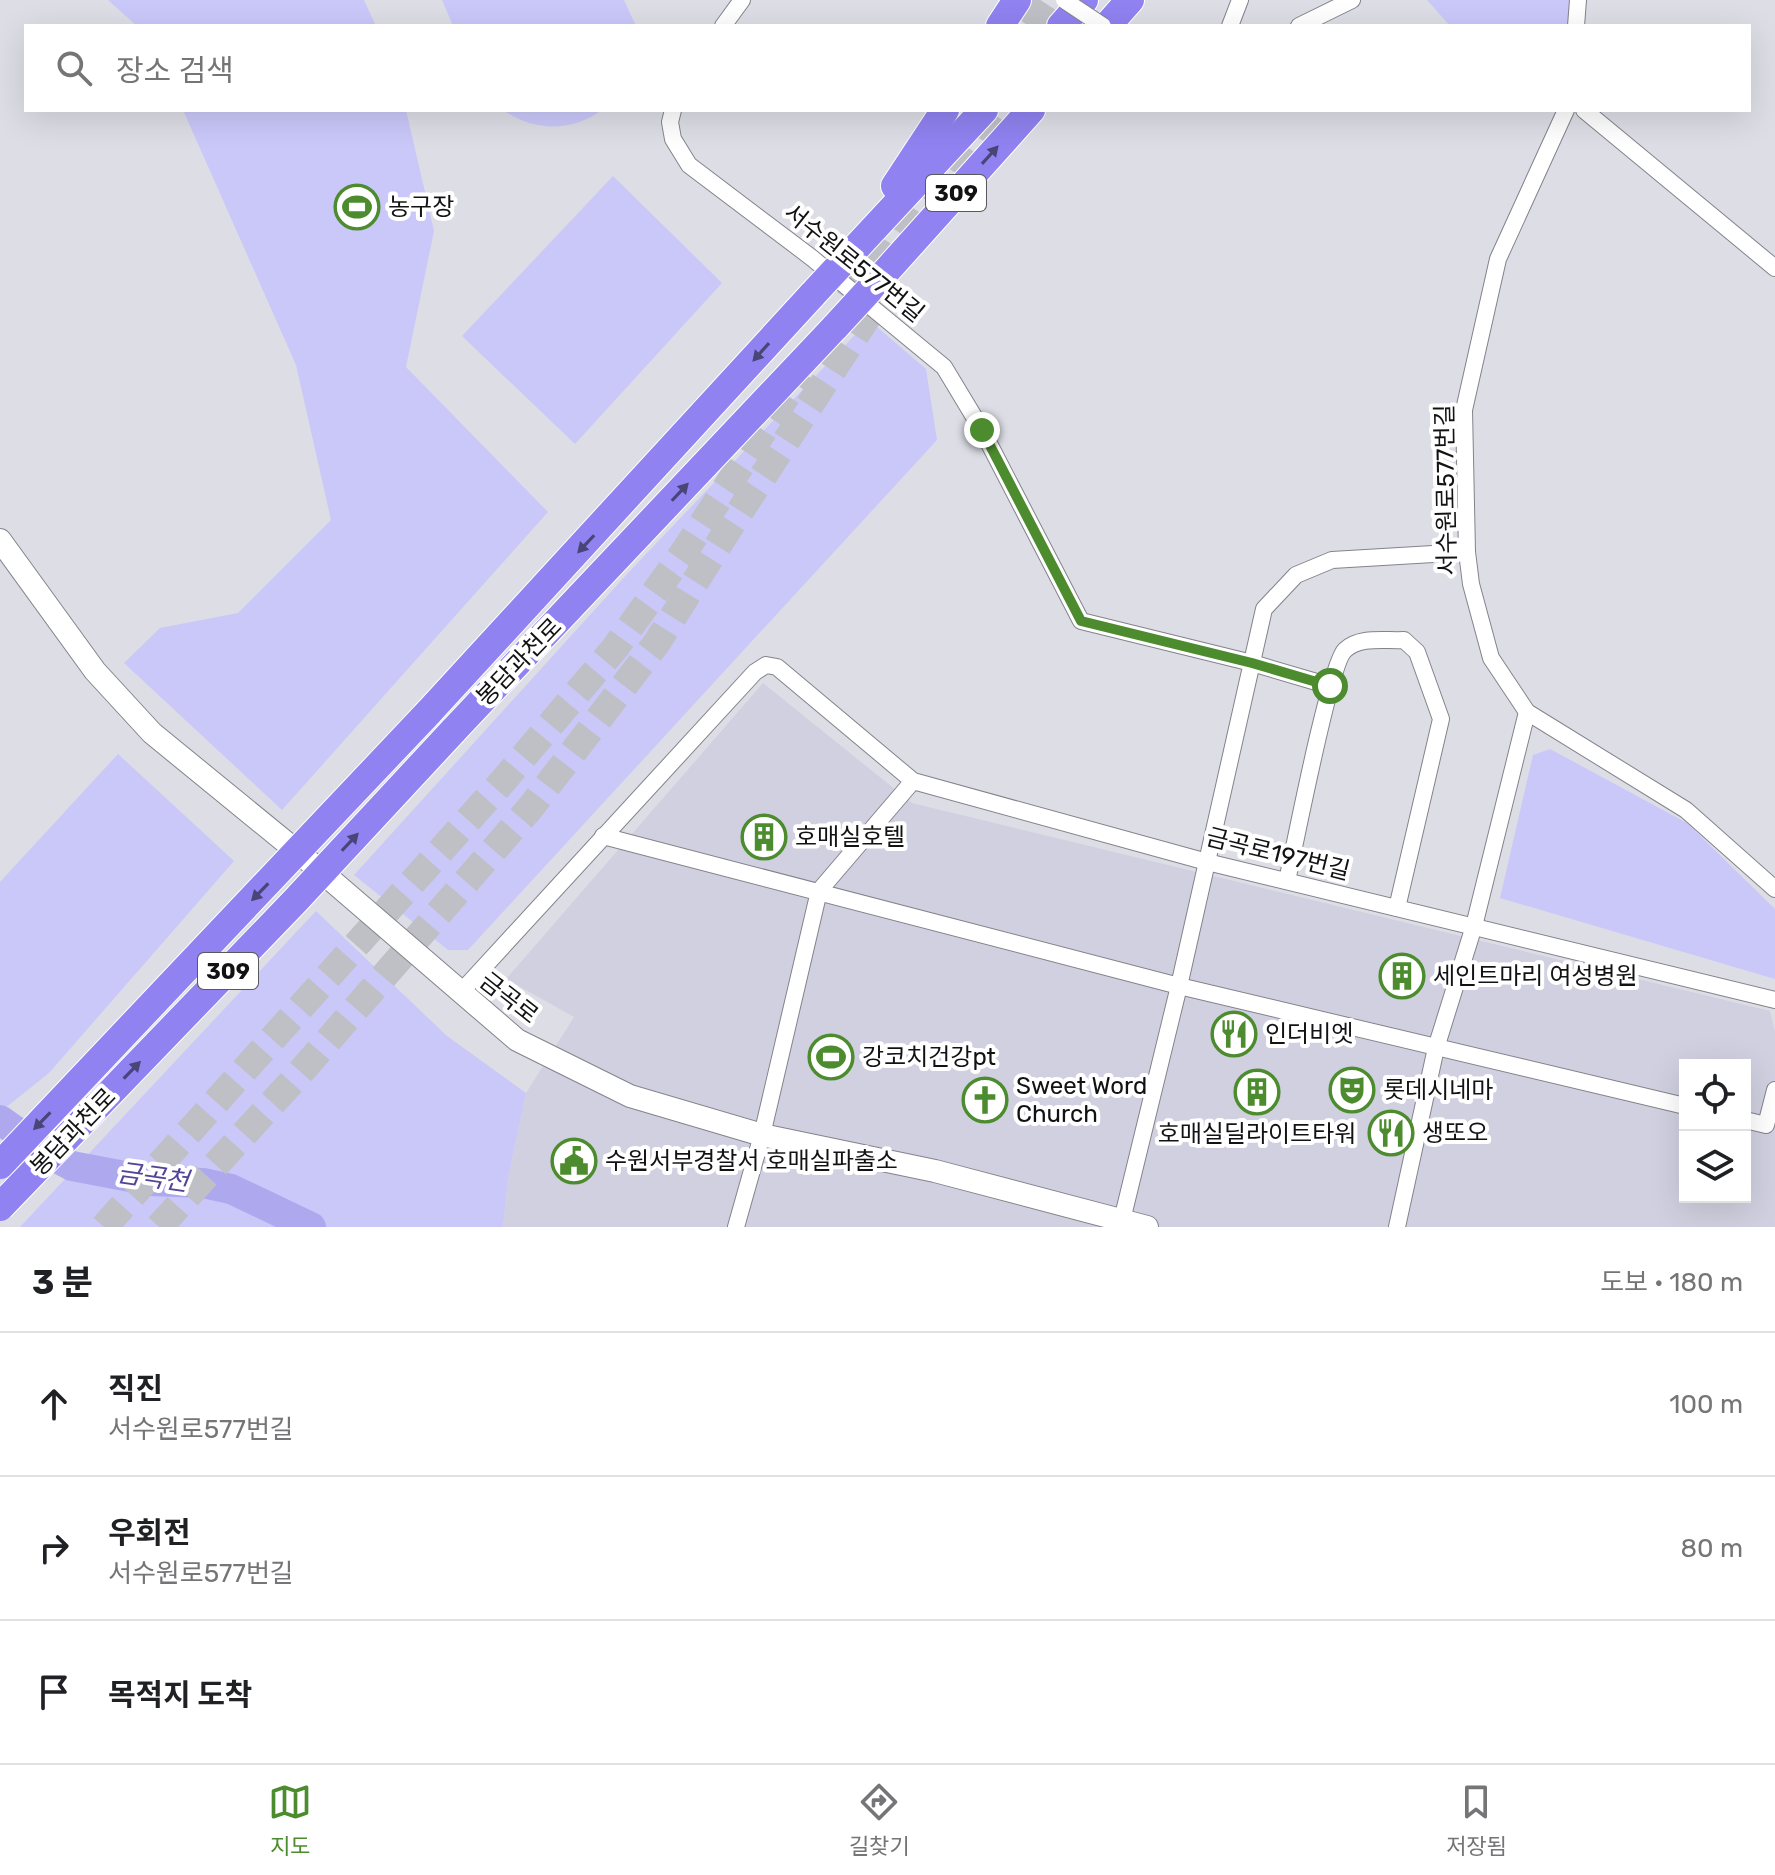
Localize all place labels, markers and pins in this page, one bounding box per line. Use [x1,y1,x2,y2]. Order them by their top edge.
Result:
sports icon: 농구장 [333,183,381,231]
place label: 농구장 [388,193,454,221]
building icon: 호매실호텔 [740,813,788,861]
place label: 호매실호텔 [795,823,905,851]
building icon: 세인트마리 여성병원 [1378,952,1426,1000]
place label: 세인트마리 여성병원 [1433,962,1638,990]
restaurant icon: 인더비엣 [1210,1010,1258,1058]
place label: 인더비엣 [1265,1020,1353,1048]
sports icon: 강코치건강pt [807,1033,855,1081]
place label: 강코치건강pt [862,1043,996,1071]
theatre icon: 롯데시네마 [1328,1066,1376,1114]
building icon: 호매실딜라이트타워 [1233,1068,1281,1116]
place label: Sweet Word Church [1016,1072,1147,1128]
church icon: Sweet Word Church [961,1076,1009,1124]
place label: 롯데시네마 [1383,1076,1493,1104]
restaurant icon: 생또오 [1367,1109,1415,1157]
place label: 생또오 [1422,1119,1488,1147]
place label: 호매실딜라이트타워 [1158,1120,1356,1148]
public building icon: 수원서부경찰서 호매실파출소 [550,1137,598,1185]
place label: 수원서부경찰서 호매실파출소 [605,1147,898,1175]

